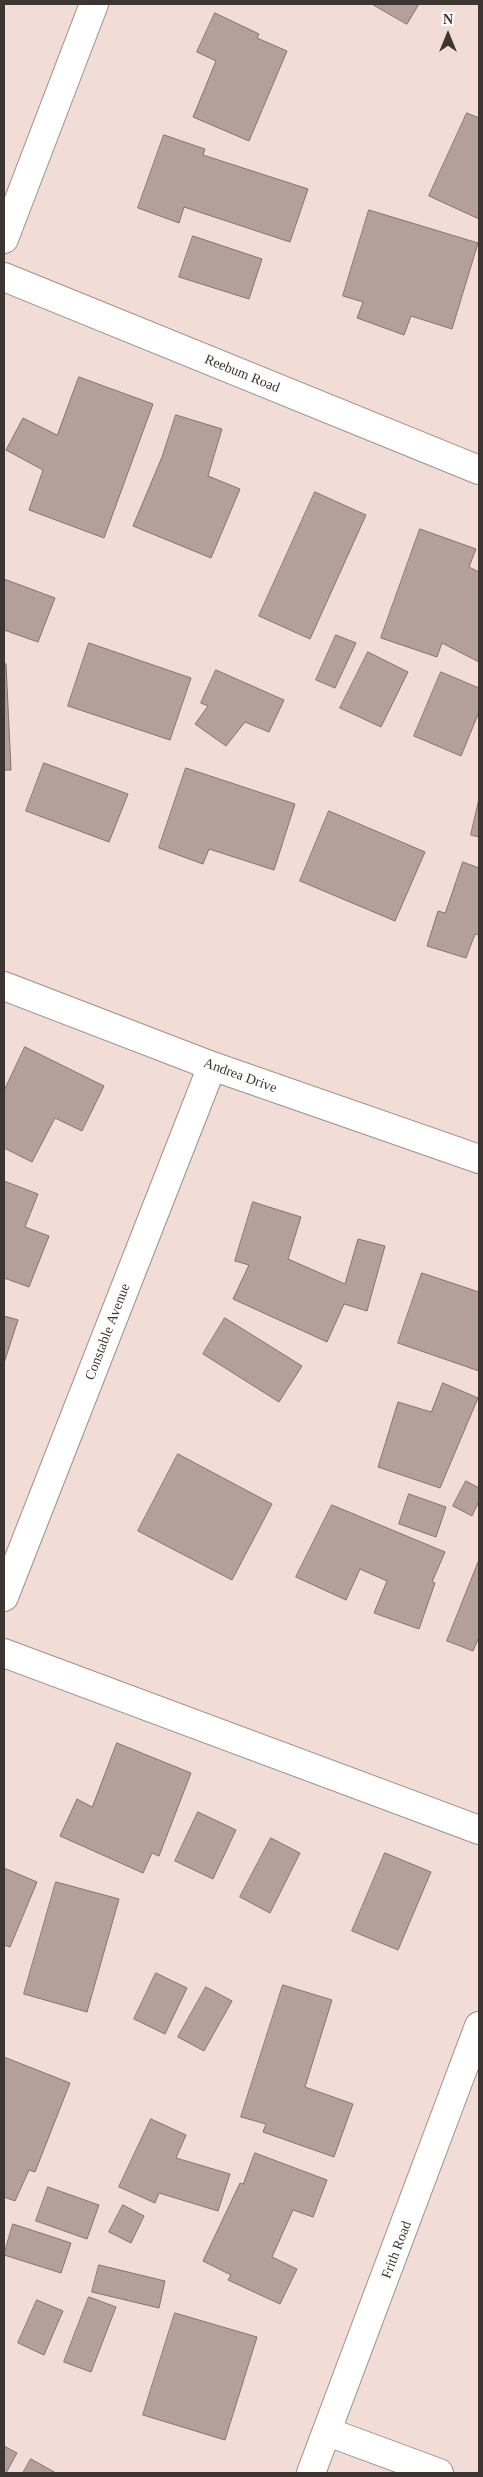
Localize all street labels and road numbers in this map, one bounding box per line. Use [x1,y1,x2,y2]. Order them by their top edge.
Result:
street label: Reebum Road [202,351,282,397]
street label: Andrea Drive [201,1055,279,1097]
street label: Constable Avenue [82,1281,134,1383]
street label: Frith Road [378,2219,416,2281]

